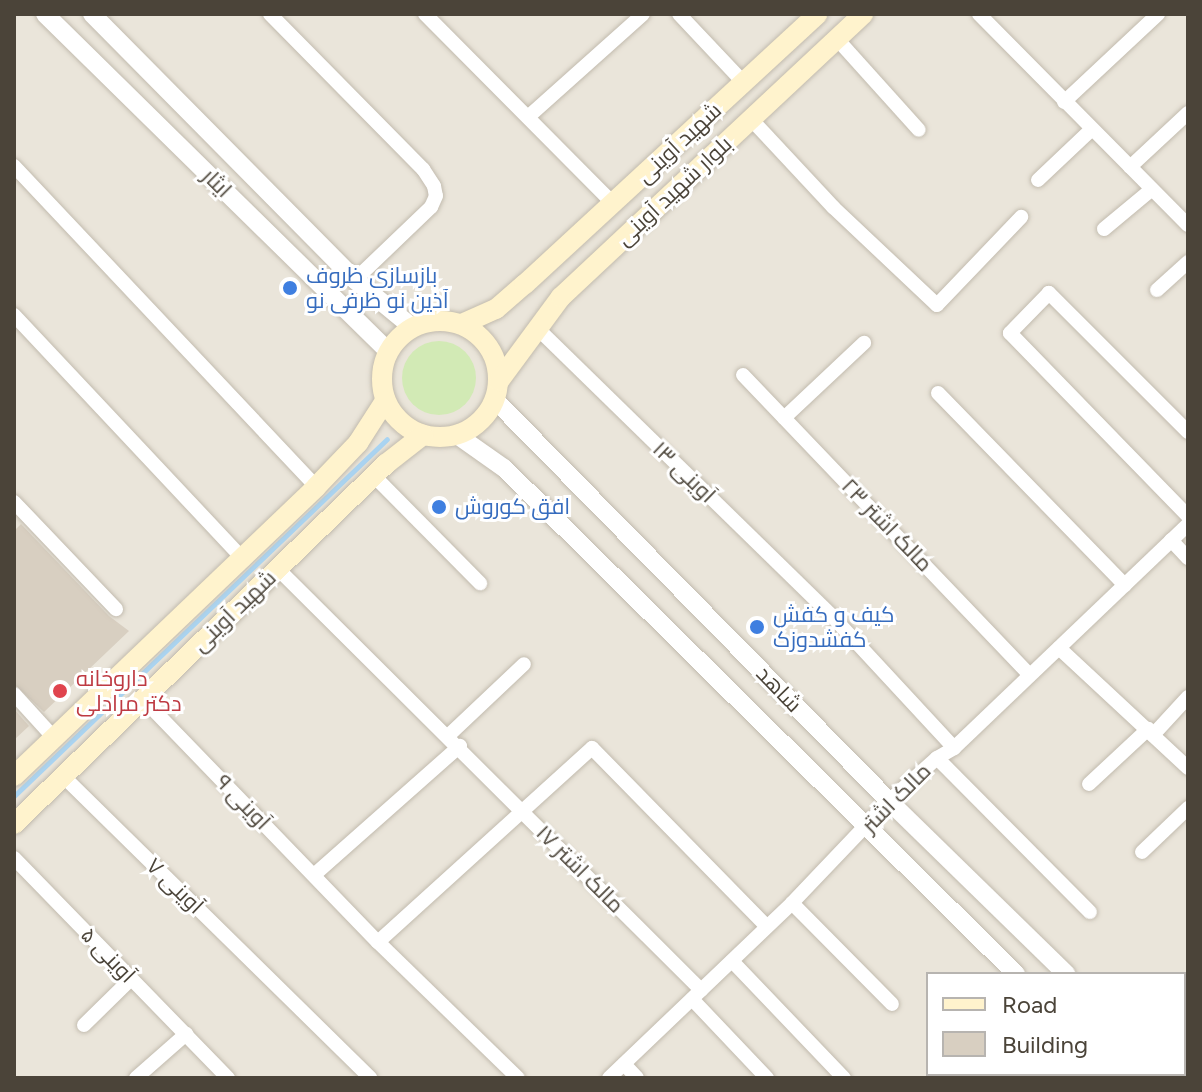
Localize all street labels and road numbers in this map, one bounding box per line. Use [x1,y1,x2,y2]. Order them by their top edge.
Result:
street label: شهید آوینی [631,97,727,189]
street label: بلوار شهید آوینی [611,131,737,251]
street label: ایثار [197,163,237,203]
street label: آوینی ۱۳ [647,436,721,508]
street label: مالک اشتر ۲۳ [836,473,938,577]
street label: شهید آوینی [187,565,281,657]
street label: شاهد [751,660,807,718]
street label: مالک اشتر [856,758,936,838]
street label: ۹ آوینی [210,769,276,835]
street label: مالک اشتر ۱۷ [531,820,629,918]
street label: ۷ آوینی [141,853,209,919]
street label: ۵ آوینی [75,922,141,988]

